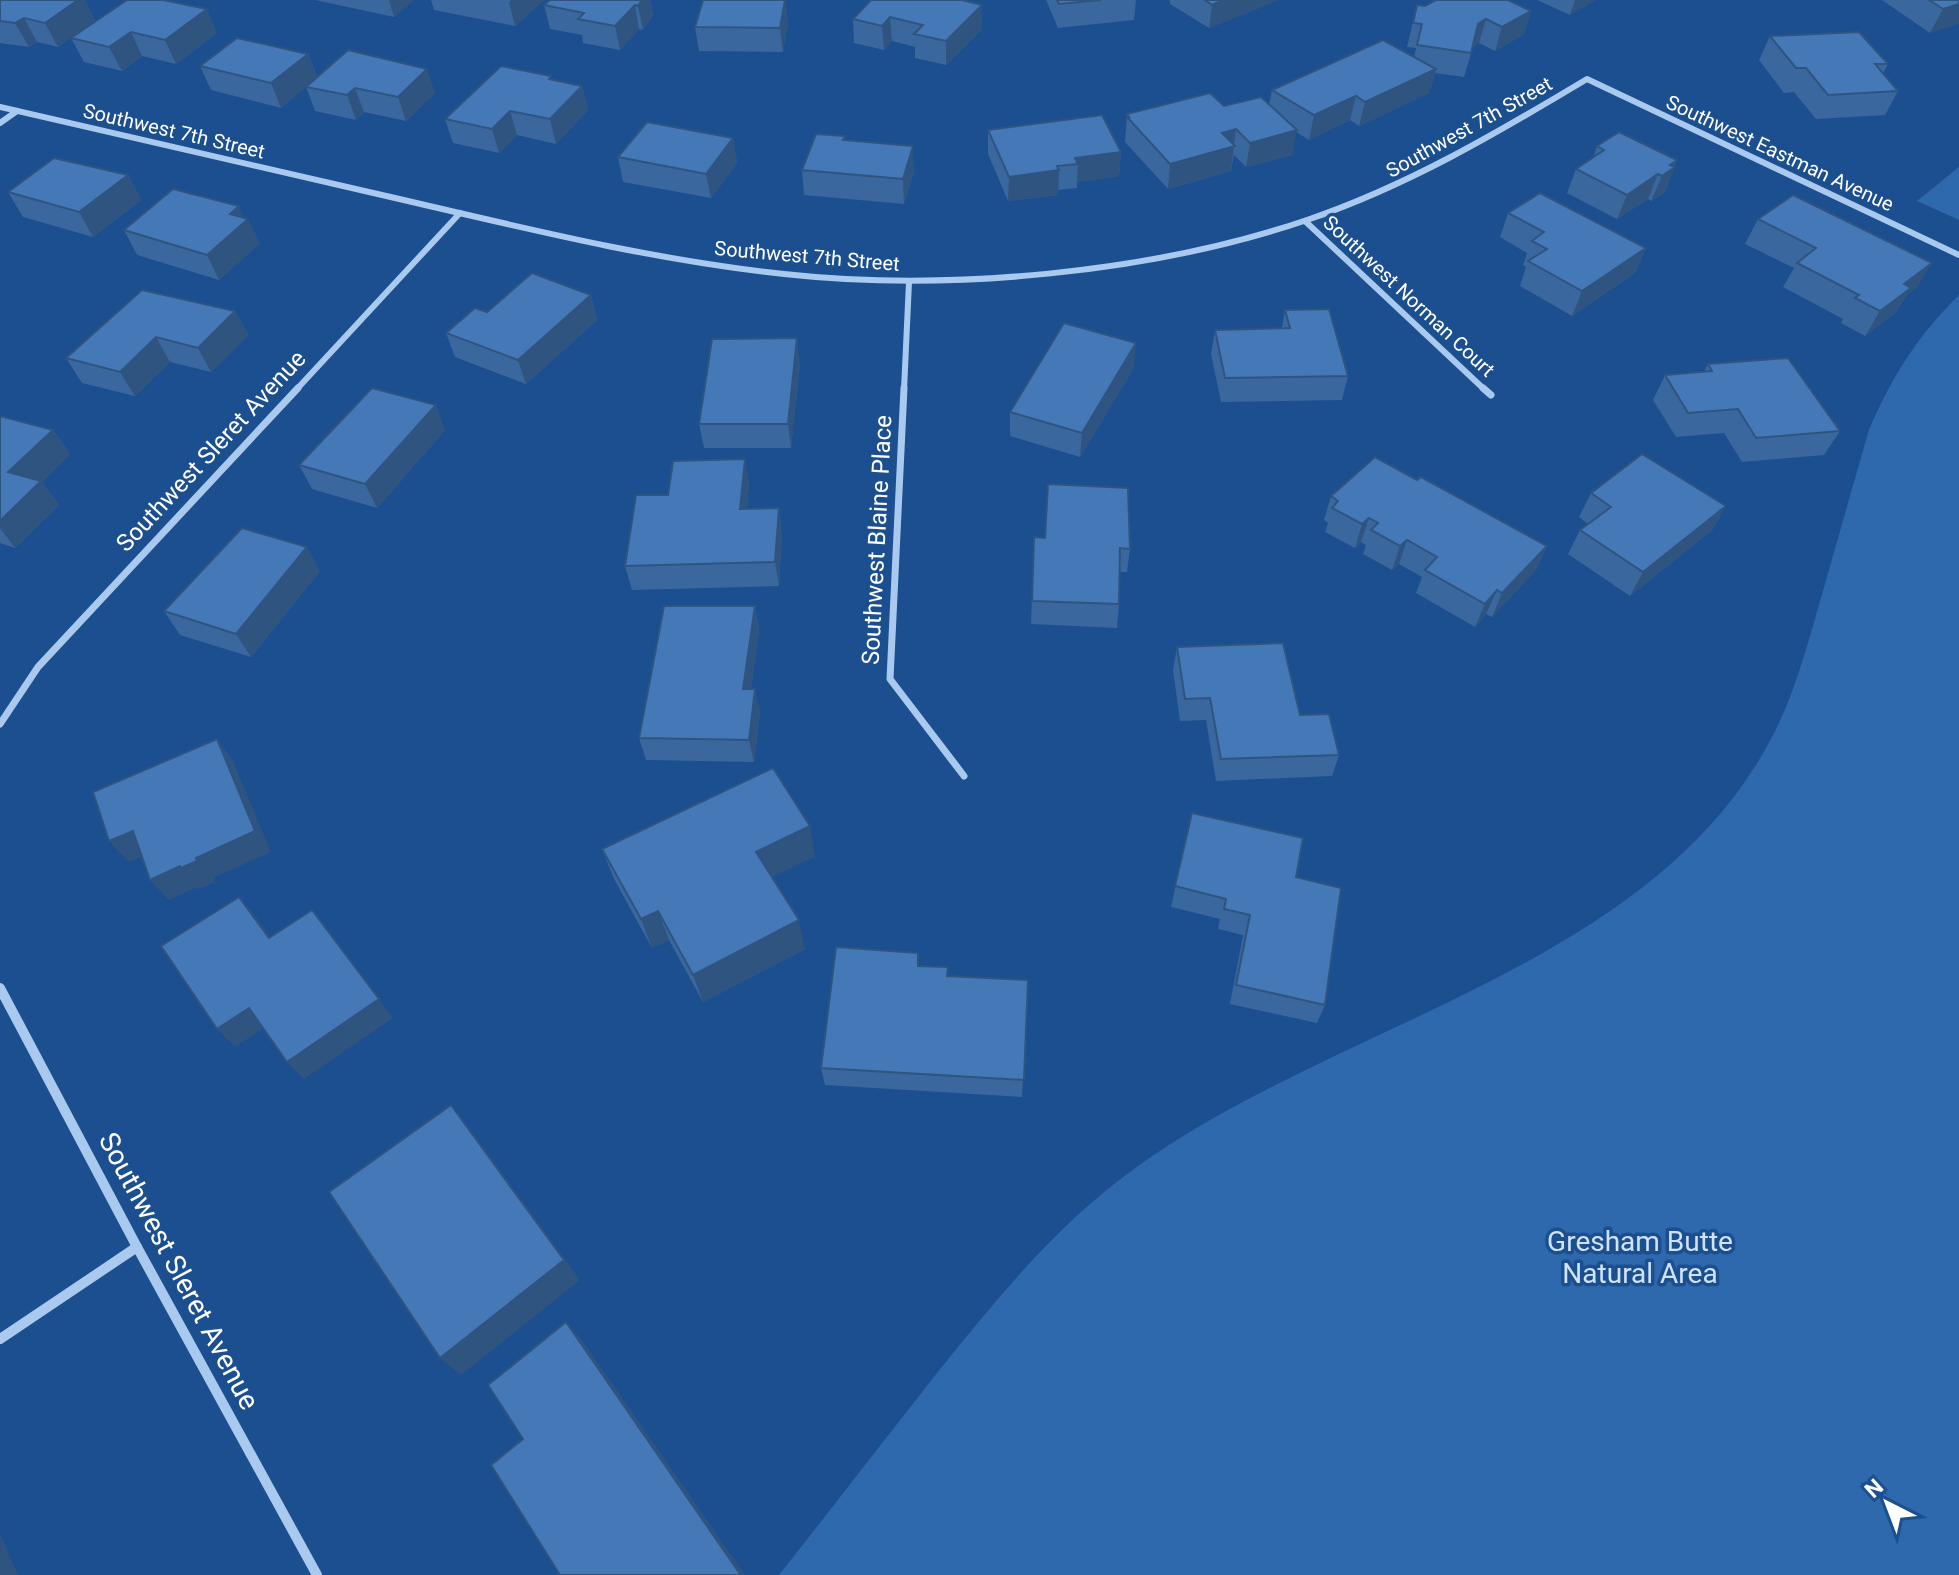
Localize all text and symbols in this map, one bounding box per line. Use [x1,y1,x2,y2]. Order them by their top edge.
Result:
street label: Southwest 7th Street [1382,71,1556,183]
street label: Southwest Eastman Avenue [1662,90,1898,216]
street label: Southwest 7th Street [81,98,267,164]
street label: Southwest Norman Court [1318,210,1500,382]
street label: Southwest 7th Street [713,236,901,276]
street label: Southwest Sleret Avenue [110,345,312,557]
street label: Southwest Blaine Place [856,414,898,666]
street label: Southwest Sleret Avenue [92,1127,266,1415]
park label: Gresham Butte Natural Area [1547,1225,1733,1290]
north arrow [1847,1463,1927,1543]
text: N [1860,1474,1888,1503]

